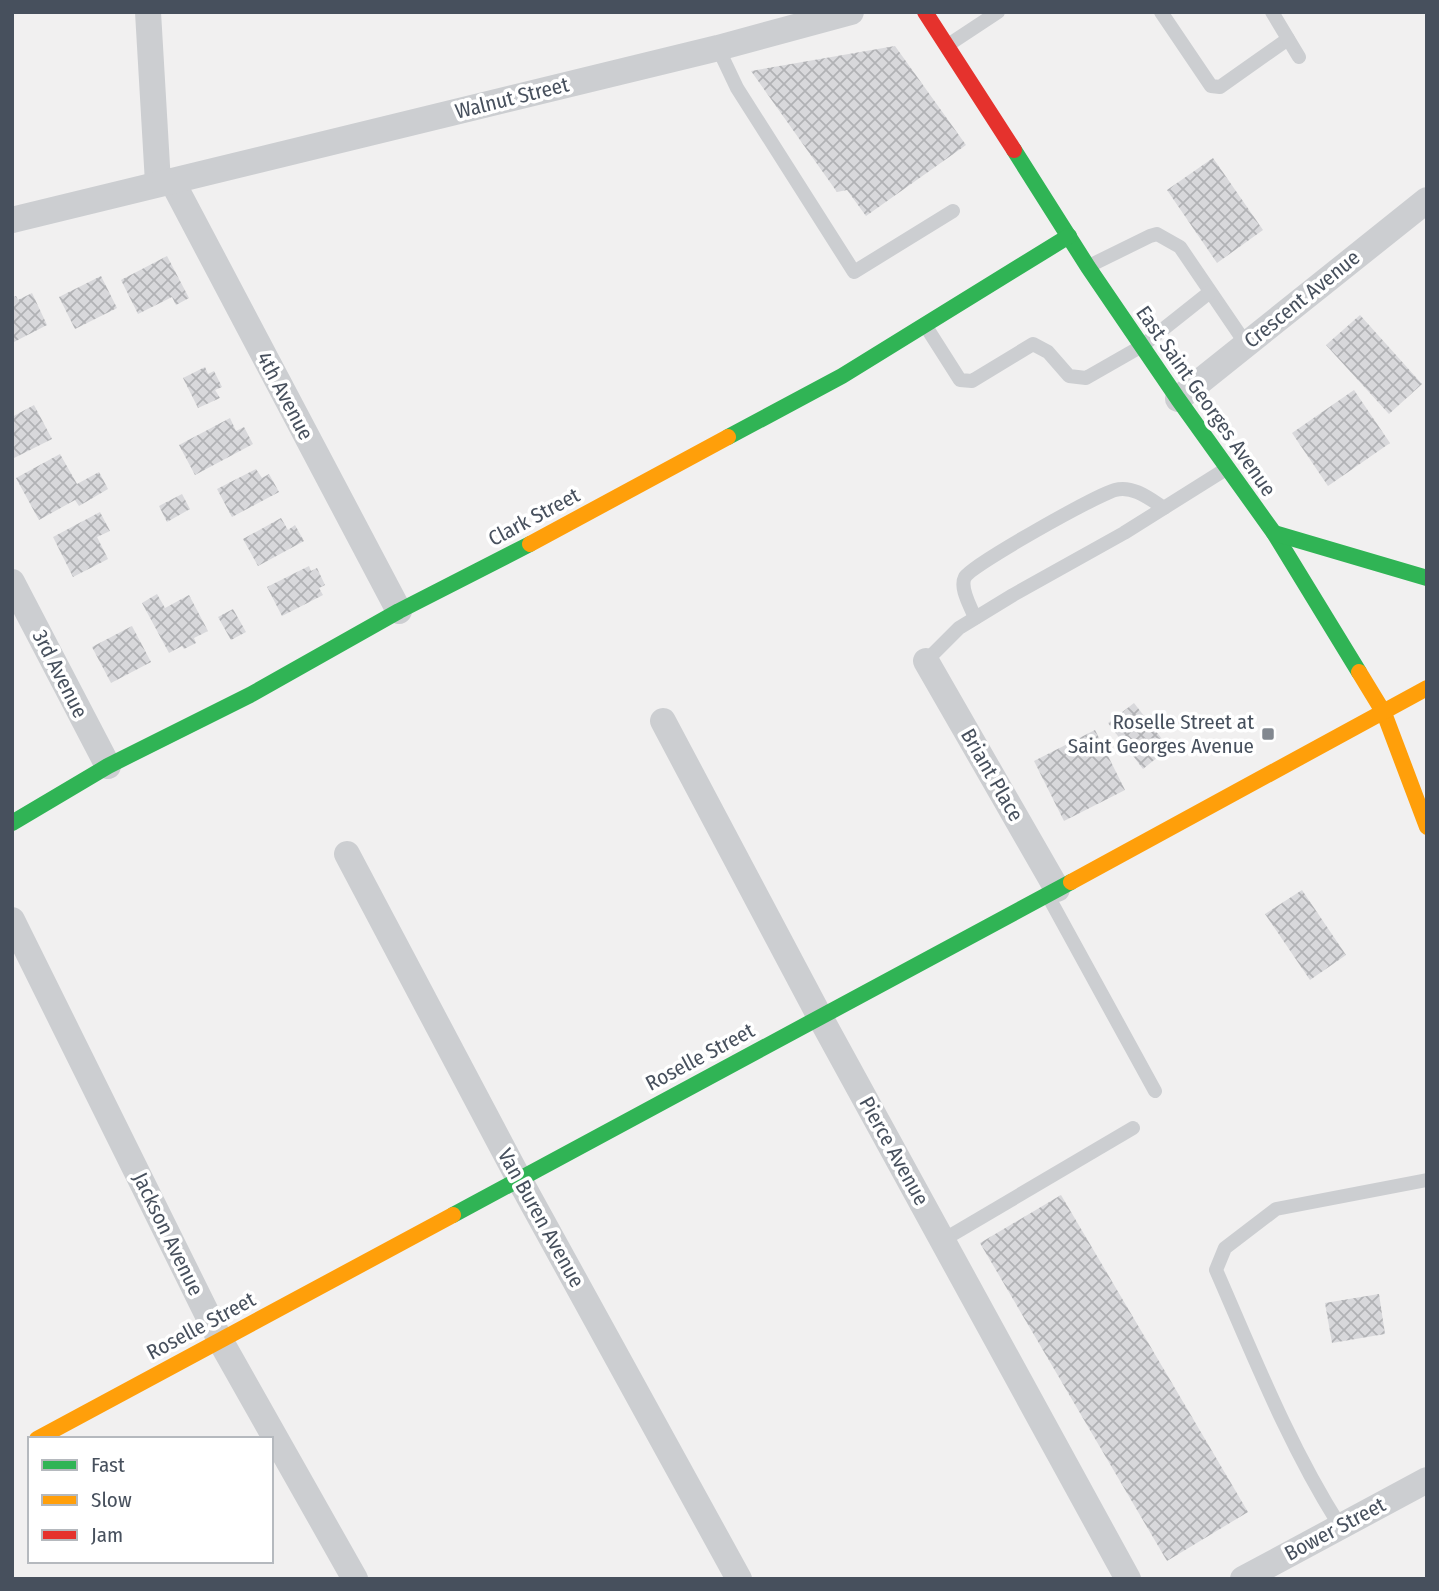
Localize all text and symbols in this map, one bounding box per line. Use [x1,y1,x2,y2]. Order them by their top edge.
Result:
street label: Walnut Street [452,71,572,125]
street label: Crescent Avenue [1239,244,1365,354]
street label: East Saint Georges Avenue [1130,301,1282,501]
street label: 4th Avenue [251,347,319,445]
street label: Clark Street [484,482,584,552]
street label: 3rd Avenue [27,626,93,722]
place label: Roselle Street at Saint Georges Avenue [1068,709,1254,759]
street label: Briant Place [955,724,1029,826]
marker: Roselle Street at Saint Georges Avenue [1260,726,1276,742]
street label: Roselle Street [641,1017,759,1097]
street label: Pierce Avenue [853,1092,935,1210]
street label: Van Buren Avenue [492,1144,590,1292]
street label: Jackson Avenue [127,1168,209,1300]
street label: Roselle Street [142,1286,260,1366]
legend [28,1437,273,1563]
text: Fast [91,1452,125,1478]
text: Slow [91,1487,132,1513]
street label: Bower Street [1280,1492,1390,1566]
text: Jam [91,1522,123,1548]

